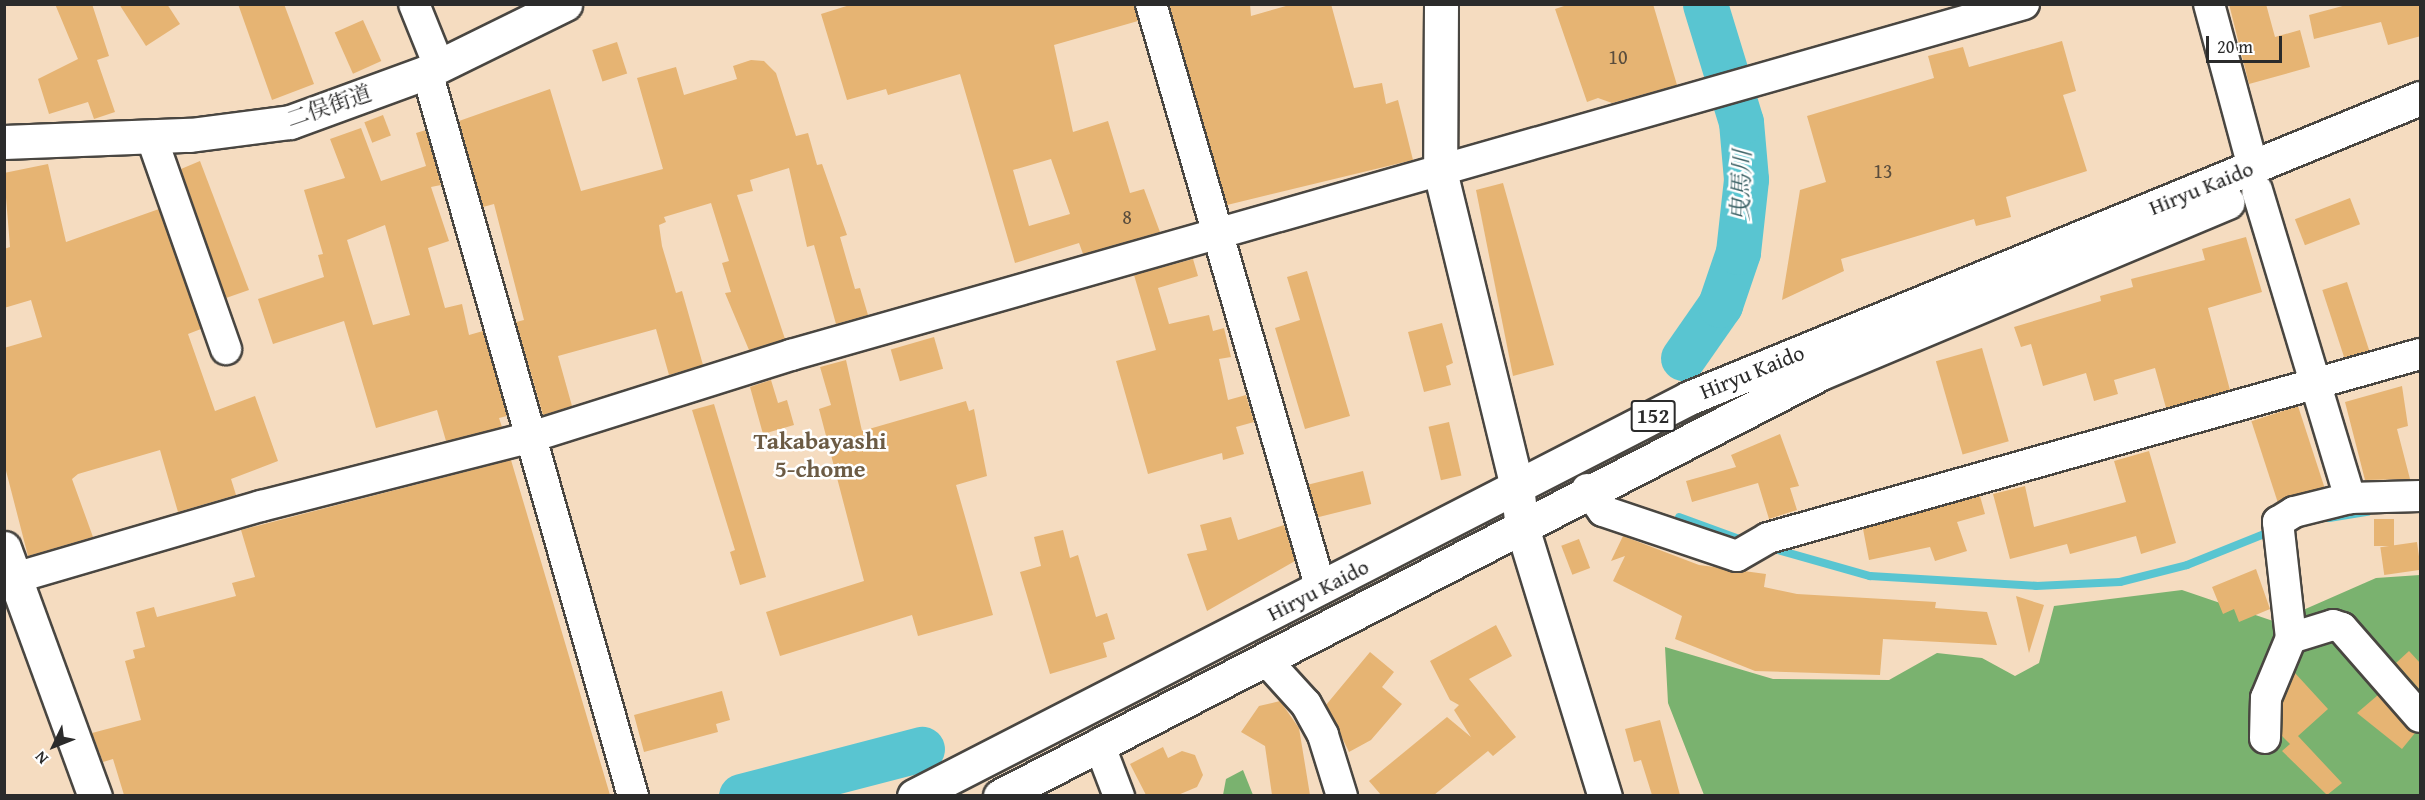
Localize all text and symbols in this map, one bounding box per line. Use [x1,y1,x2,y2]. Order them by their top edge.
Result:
scale bar [2209,24,2286,62]
text: 20 m [2217,33,2253,60]
house number: 10 [1608,44,1628,68]
street label: 二俣街道 [283,79,375,133]
water label: 曳馬川 [1725,150,1757,222]
street label: Hiryu Kaido [2145,155,2257,221]
house number: 13 [1873,158,1893,182]
house number: 8 [1122,204,1132,228]
street label: Hiryu Kaido [1696,339,1808,405]
road number: 152 [1630,398,1676,434]
district label: Takabayashi 5-chome [753,427,887,483]
street label: Hiryu Kaido [1263,553,1373,627]
north arrow [24,716,84,776]
text: N [28,746,53,770]

